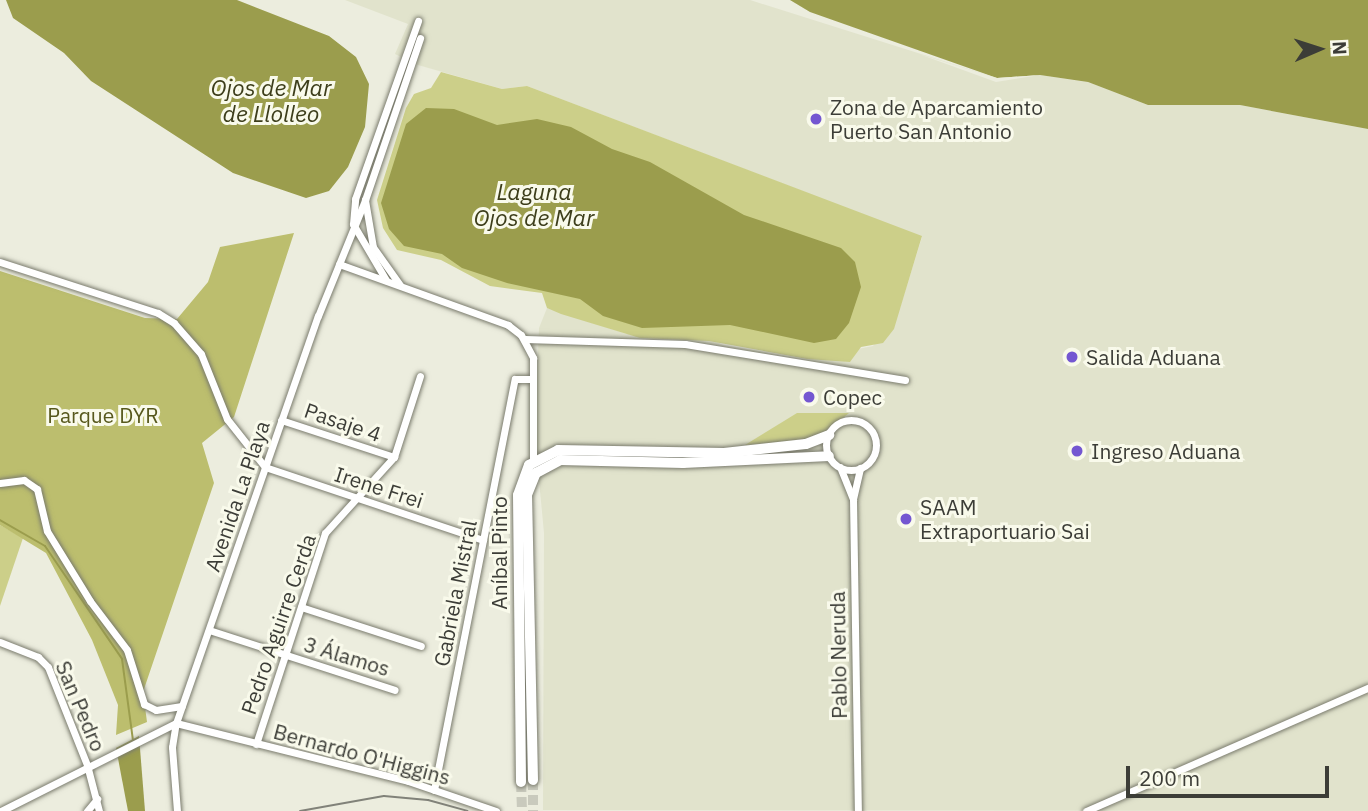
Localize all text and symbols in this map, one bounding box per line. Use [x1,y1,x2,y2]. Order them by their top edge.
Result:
north arrow [1284,14,1354,84]
text: N [1328,40,1352,55]
water label: Ojos de Mar de Llolleo [211,73,331,127]
place label: Zona de Aparcamiento Puerto San Antonio [830,94,1043,144]
marker: Zona de Aparcamiento Puerto San Antonio [808,111,824,127]
water label: Laguna Ojos de Mar [474,177,594,231]
place label: Salida Aduana [1086,344,1221,370]
marker: Salida Aduana [1064,349,1080,365]
place label: Copec [823,384,882,410]
marker: Copec [801,389,817,405]
street label: Pasaje 4 [301,397,385,447]
park label: Parque DYR [47,402,159,428]
street label: Avenida La Playa [199,417,275,575]
place label: Ingreso Aduana [1091,438,1240,464]
marker: Ingreso Aduana [1069,443,1085,459]
street label: Irene Frei [332,461,426,513]
place label: SAAM Extraportuario Sai [920,494,1090,544]
street label: Aníbal Pinto [486,496,512,610]
marker: SAAM Extraportuario Sai [898,511,914,527]
street label: Gabriela Mistral [428,518,482,668]
street label: Pedro Aguirre Cerda [235,530,321,718]
street label: Pablo Neruda [824,591,852,719]
street label: 3 Álamos [301,631,393,681]
street label: San Pedro [51,657,111,755]
street label: Bernardo O'Higgins [271,718,453,790]
scale bar [1130,752,1333,796]
text: 200 m [1139,764,1200,792]

